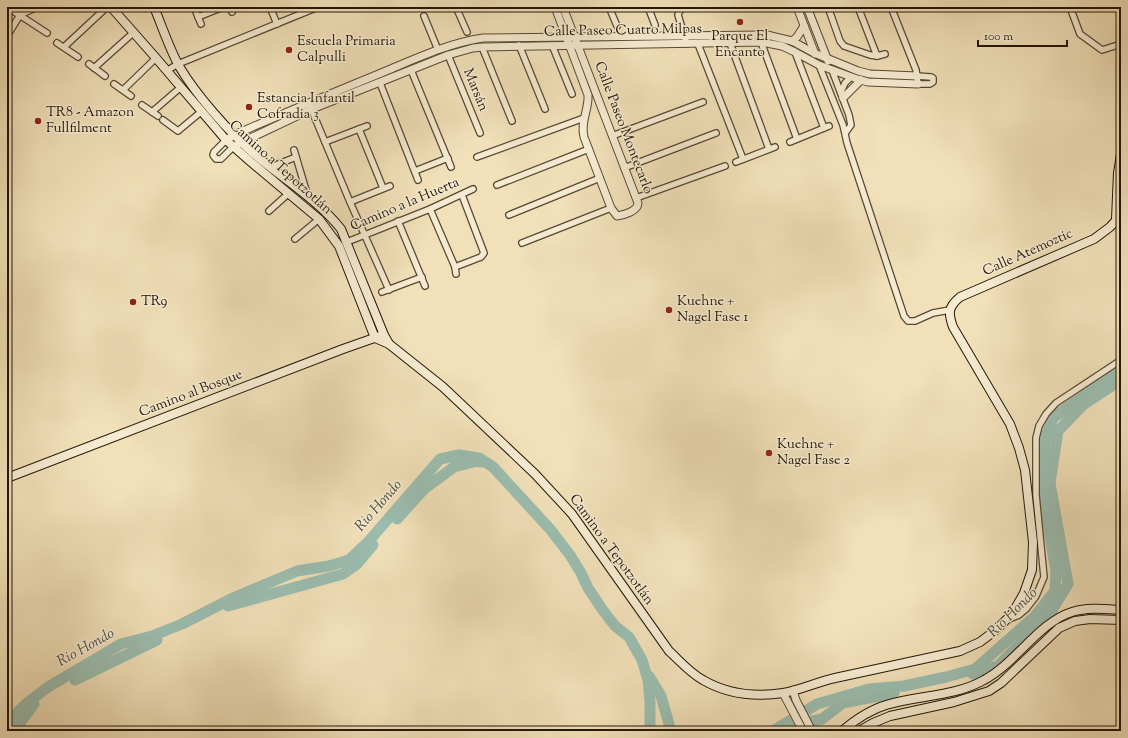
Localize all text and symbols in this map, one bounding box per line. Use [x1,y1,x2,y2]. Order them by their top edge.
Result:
marker: Parque El Encanto [735,17,745,27]
street label: Calle Paseo Cuatro Milpas [544,20,702,42]
scale bar [978,22,1067,48]
place label: Parque El Encanto [712,27,769,63]
text: 100 m [984,28,1013,46]
place label: Escuela Primaria Calpulli [297,32,396,68]
marker: Escuela Primaria Calpulli [284,45,294,55]
street label: Calle Paseo Montecarlo [588,59,658,197]
street label: Marsán [457,66,493,114]
place label: Estancia Infantil Cofradia 3 [257,89,355,125]
marker: Estancia Infantil Cofradia 3 [244,102,254,112]
place label: TR8 - Amazon Fullfilment [46,103,134,139]
marker: TR8 - Amazon Fullfilment [33,116,43,126]
street label: Camino a Tepotzotlán [224,116,336,220]
street label: Camino a la Huerta [347,173,463,237]
street label: Calle Atemoztic [980,224,1076,282]
place label: TR9 [141,292,168,312]
place label: Kuehne + Nagel Fase 1 [677,292,748,328]
marker: TR9 [128,297,138,307]
marker: Kuehne + Nagel Fase 1 [664,305,674,315]
street label: Camino al Bosque [136,365,246,423]
place label: Kuehne + Nagel Fase 2 [777,435,850,471]
marker: Kuehne + Nagel Fase 2 [764,448,774,458]
water label: Rio Hondo [350,475,408,537]
street label: Camino a Tepotzotlán [564,490,658,610]
water label: Rio Hondo [983,583,1043,643]
water label: Rio Hondo [53,623,119,672]

